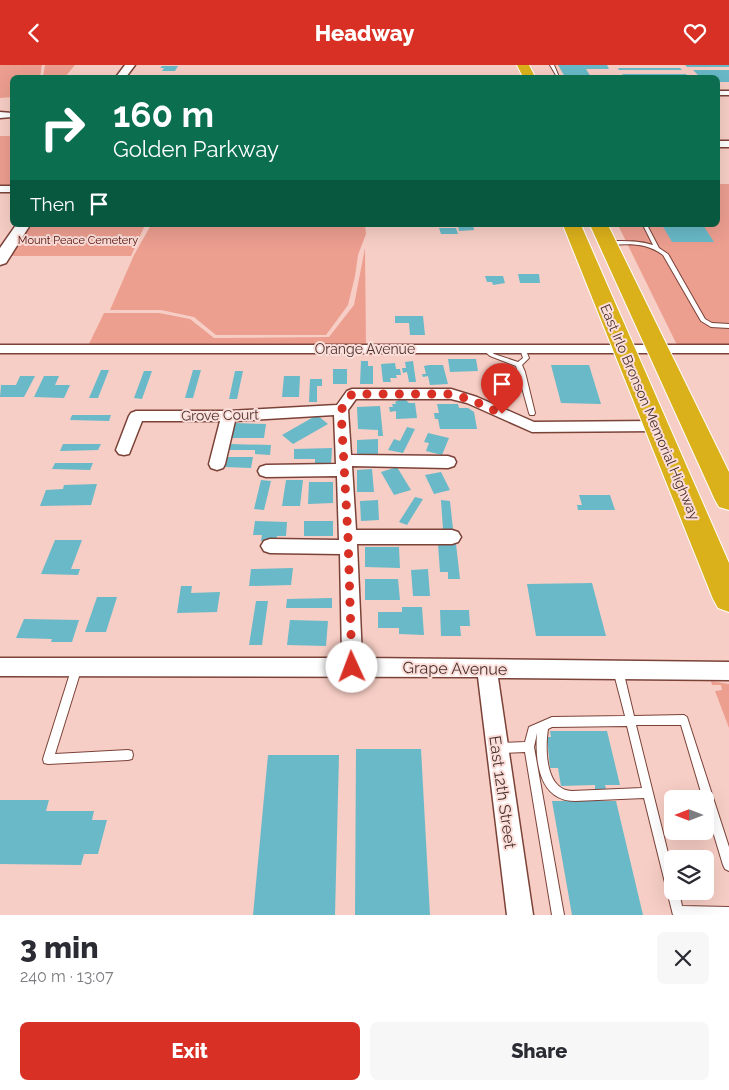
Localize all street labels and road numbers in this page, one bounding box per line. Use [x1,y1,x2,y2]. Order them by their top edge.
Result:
street label: East Irlo Bronson Memorial Highway [597,302,703,523]
street label: Orange Avenue [315,341,415,357]
street label: Grove Court [181,406,259,424]
street label: Grape Avenue [402,658,508,679]
street label: East 12th Street [485,734,520,850]

